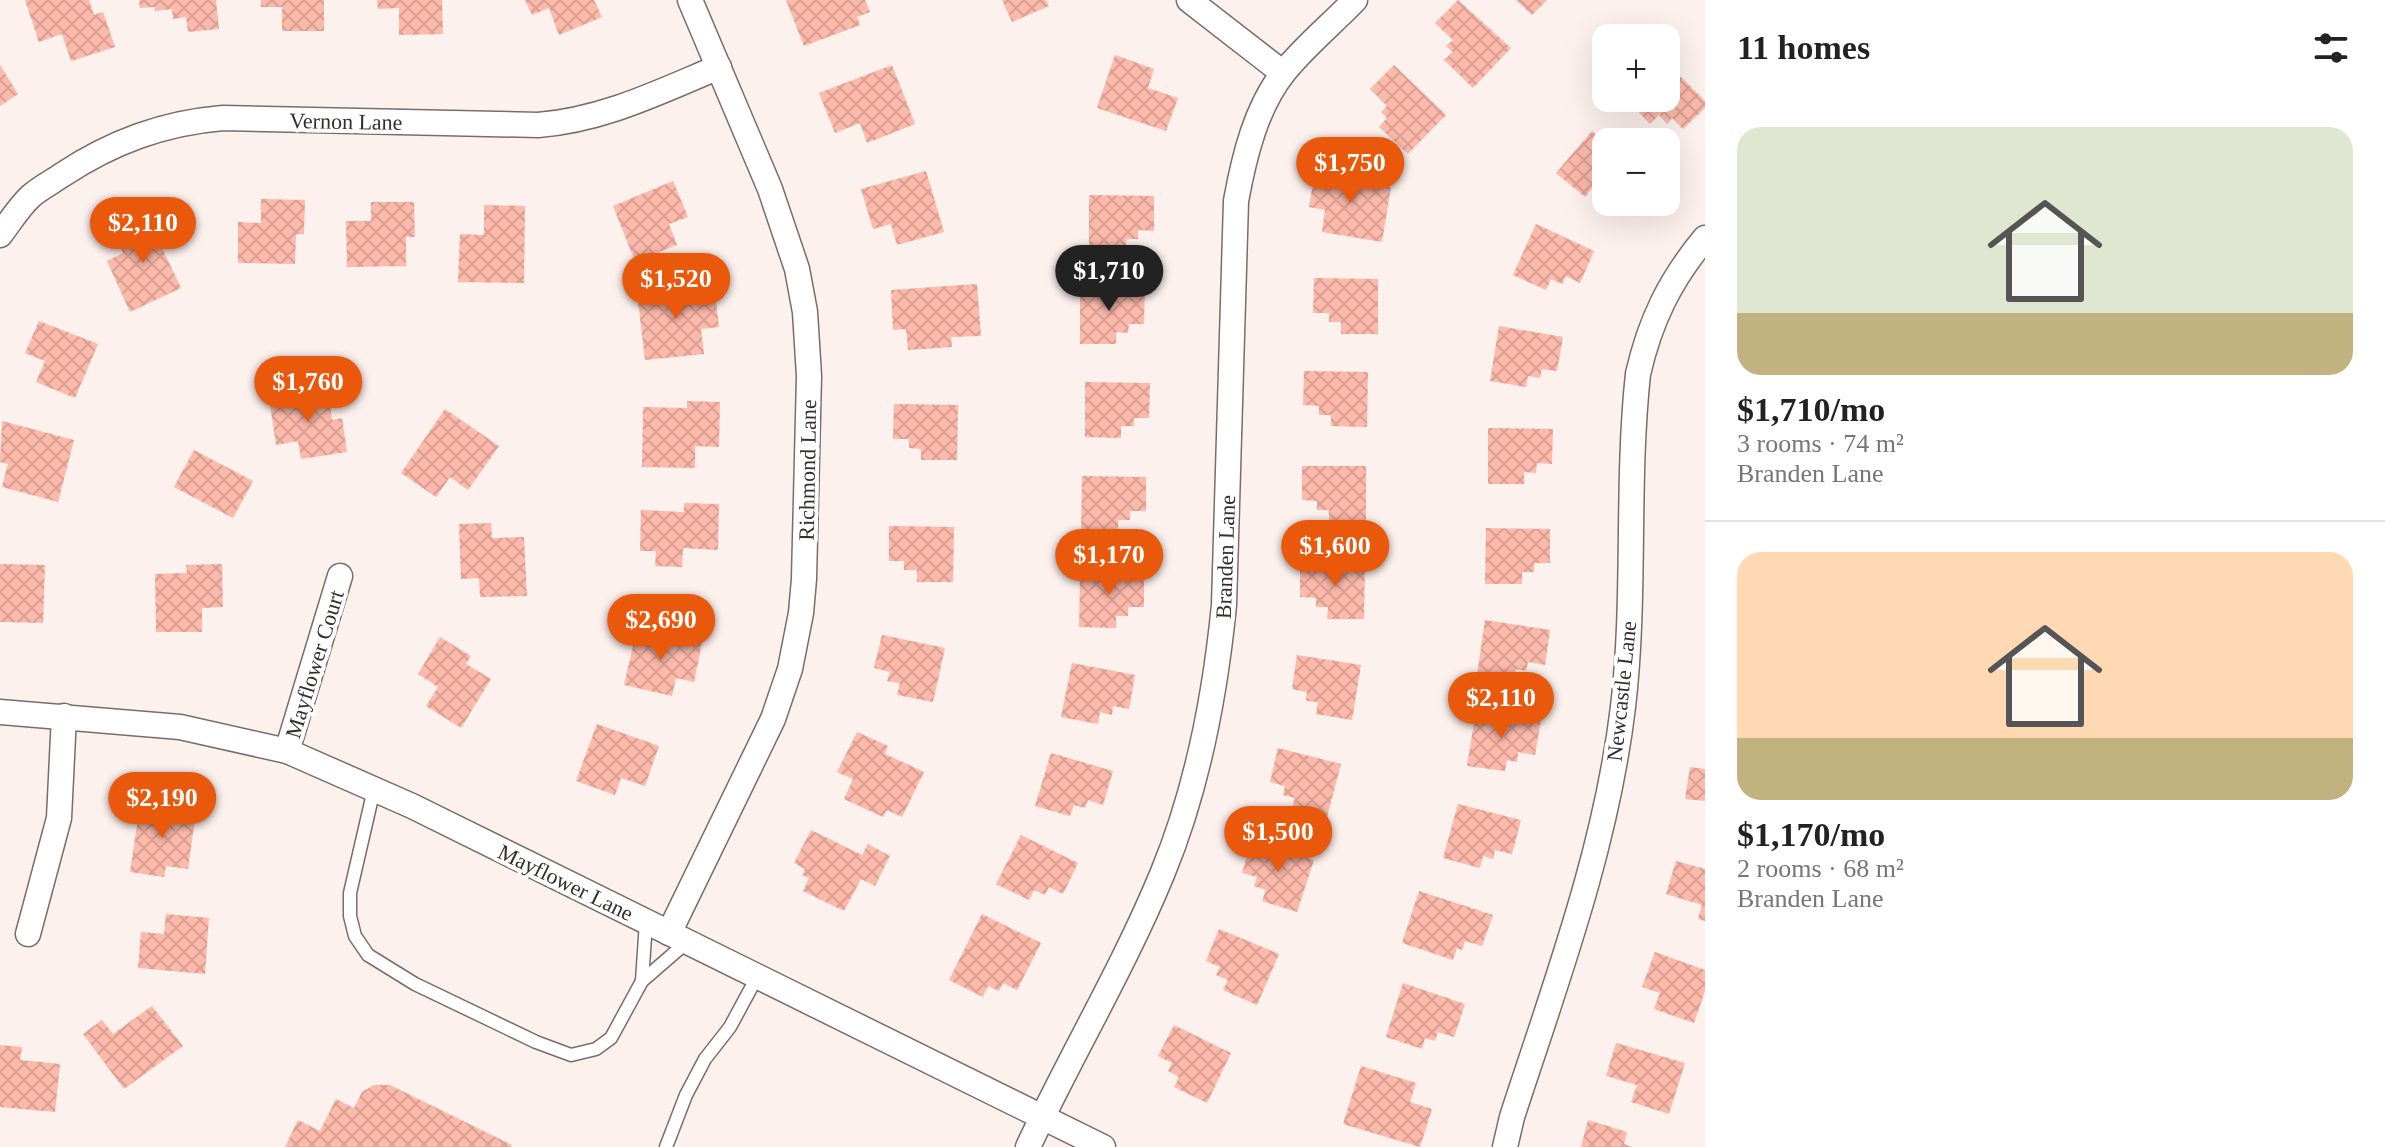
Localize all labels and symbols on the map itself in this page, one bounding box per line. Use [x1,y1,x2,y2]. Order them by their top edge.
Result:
street label: Vernon Lane [289,108,403,135]
pin: $1,750 [1285,137,1415,205]
pin: $2,110 [78,197,208,265]
pin: $1,710 [1044,245,1174,313]
pin: $1,520 [611,253,741,321]
pin: $1,760 [243,356,373,424]
street label: Richmond Lane [794,399,821,541]
street label: Branden Lane [1211,495,1240,619]
pin: $1,600 [1270,520,1400,588]
pin: $1,170 [1044,529,1174,597]
street label: Mayflower Court [280,587,349,741]
pin: $2,690 [596,594,726,662]
street label: Newcastle Lane [1602,620,1641,763]
pin: $2,110 [1436,672,1566,740]
pin: $2,190 [97,772,227,840]
pin: $1,500 [1213,806,1343,874]
street label: Mayflower Lane [494,839,637,926]

